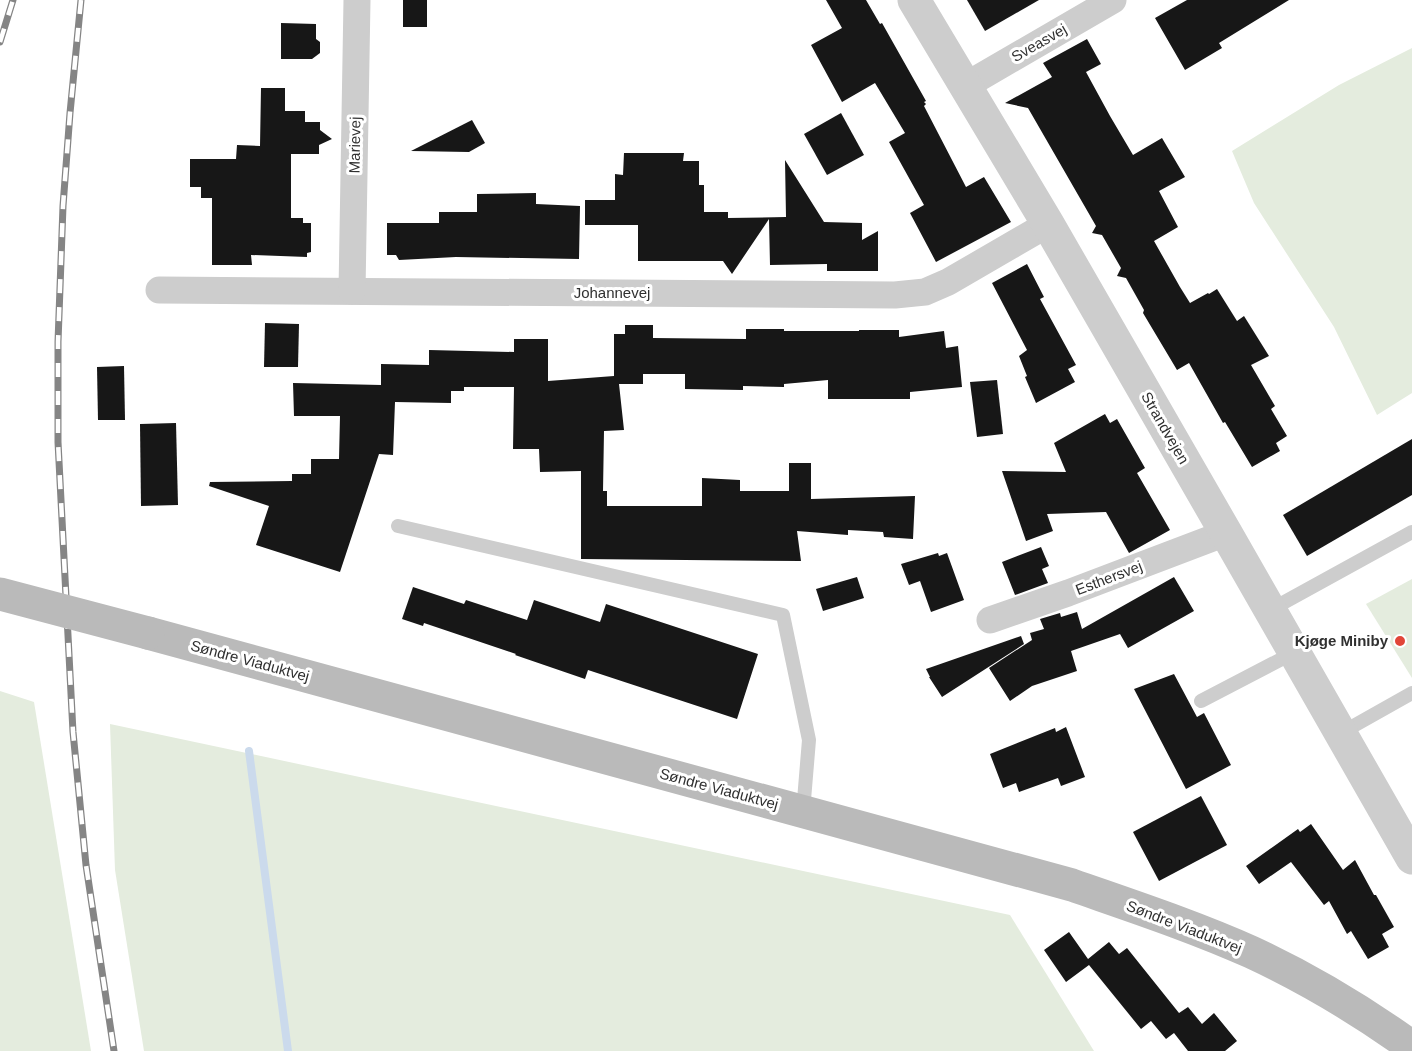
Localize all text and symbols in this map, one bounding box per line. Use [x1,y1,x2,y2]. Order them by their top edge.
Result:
street label: Sveasvej [1008,20,1069,65]
street label: Marievej [346,117,363,173]
street label: Johannevej [574,284,650,301]
street label: Strandvejen [1138,389,1193,467]
street label: Esthersvej [1073,557,1145,598]
place label: Kjøge Miniby [1295,632,1389,649]
marker: Kjøge Miniby [1393,634,1407,648]
street label: Søndre Viaduktvej [189,636,311,685]
street label: Søndre Viaduktvej [658,764,780,813]
street label: Søndre Viaduktvej [1124,897,1244,956]

